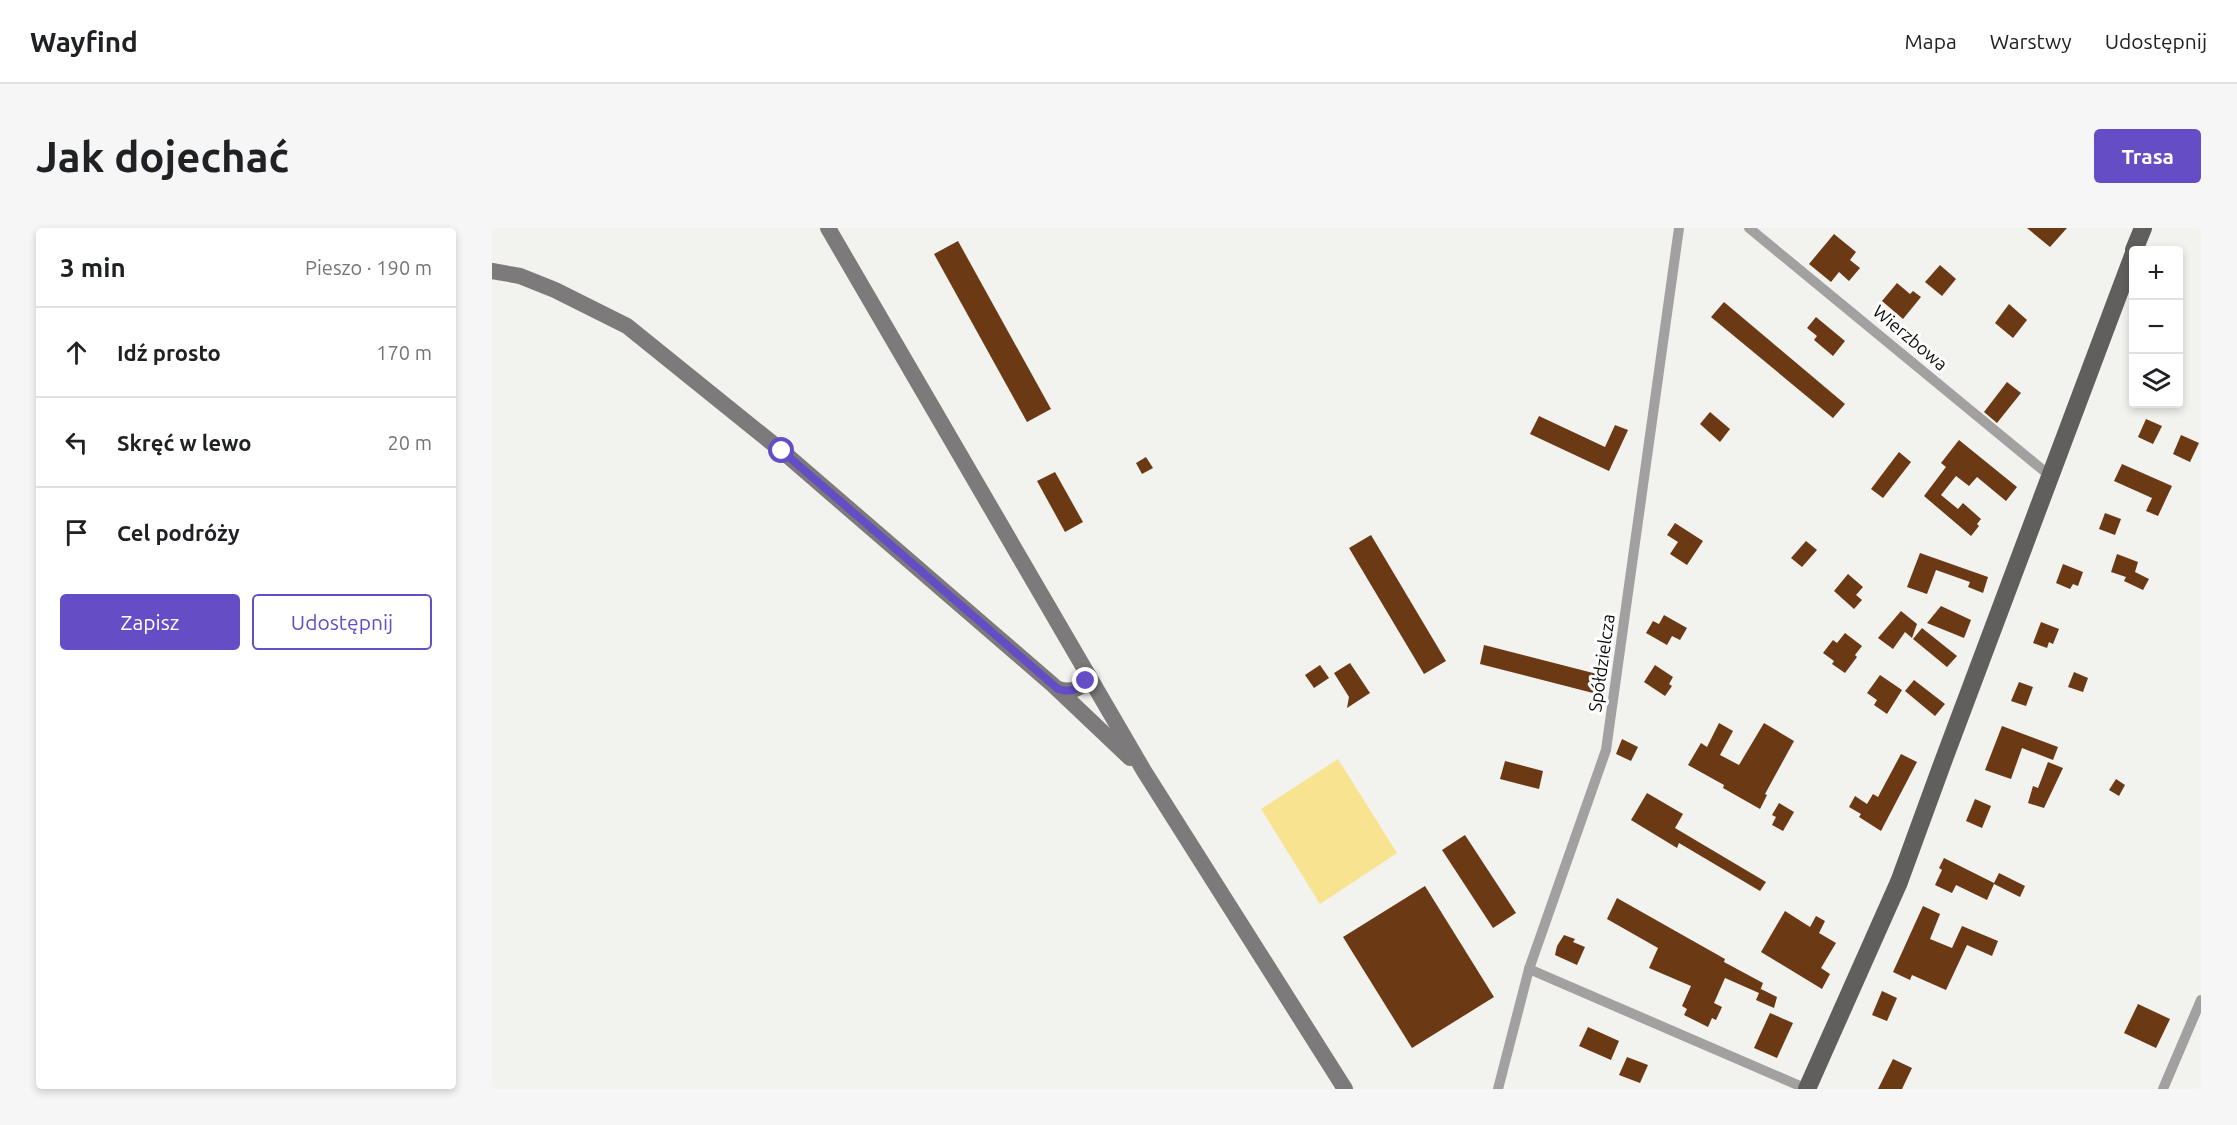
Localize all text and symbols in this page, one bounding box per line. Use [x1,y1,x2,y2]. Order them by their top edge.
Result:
text: Wayfind [30,26,138,57]
text: Mapa [1905,29,1957,53]
text: Warstwy [1990,29,2072,53]
text: Udostępnij [2105,29,2207,53]
button: Trasa [2094,129,2201,183]
text: Jak dojechać [36,133,289,180]
map controls [2129,246,2183,408]
button: + [2129,246,2183,300]
text: 3 min [60,253,126,282]
text: Pieszo · 190 m [305,256,432,279]
street label: Wierzbowa [1869,300,1952,374]
button: − [2129,300,2183,354]
icon: ahead [60,336,93,369]
text: Idź prosto [117,340,221,365]
text: 170 m [376,341,432,364]
button: layers [2129,354,2183,408]
icon: left [60,426,93,459]
text: Skręć w lewo [117,430,251,455]
text: 20 m [388,431,432,454]
route start [768,437,794,463]
icon: arrive [60,516,93,549]
text: Cel podróży [117,520,240,545]
button: Zapisz [60,594,240,650]
button: Udostępnij [252,594,432,650]
street label: Spółdzielcza [1584,612,1618,713]
route end [1072,667,1098,693]

